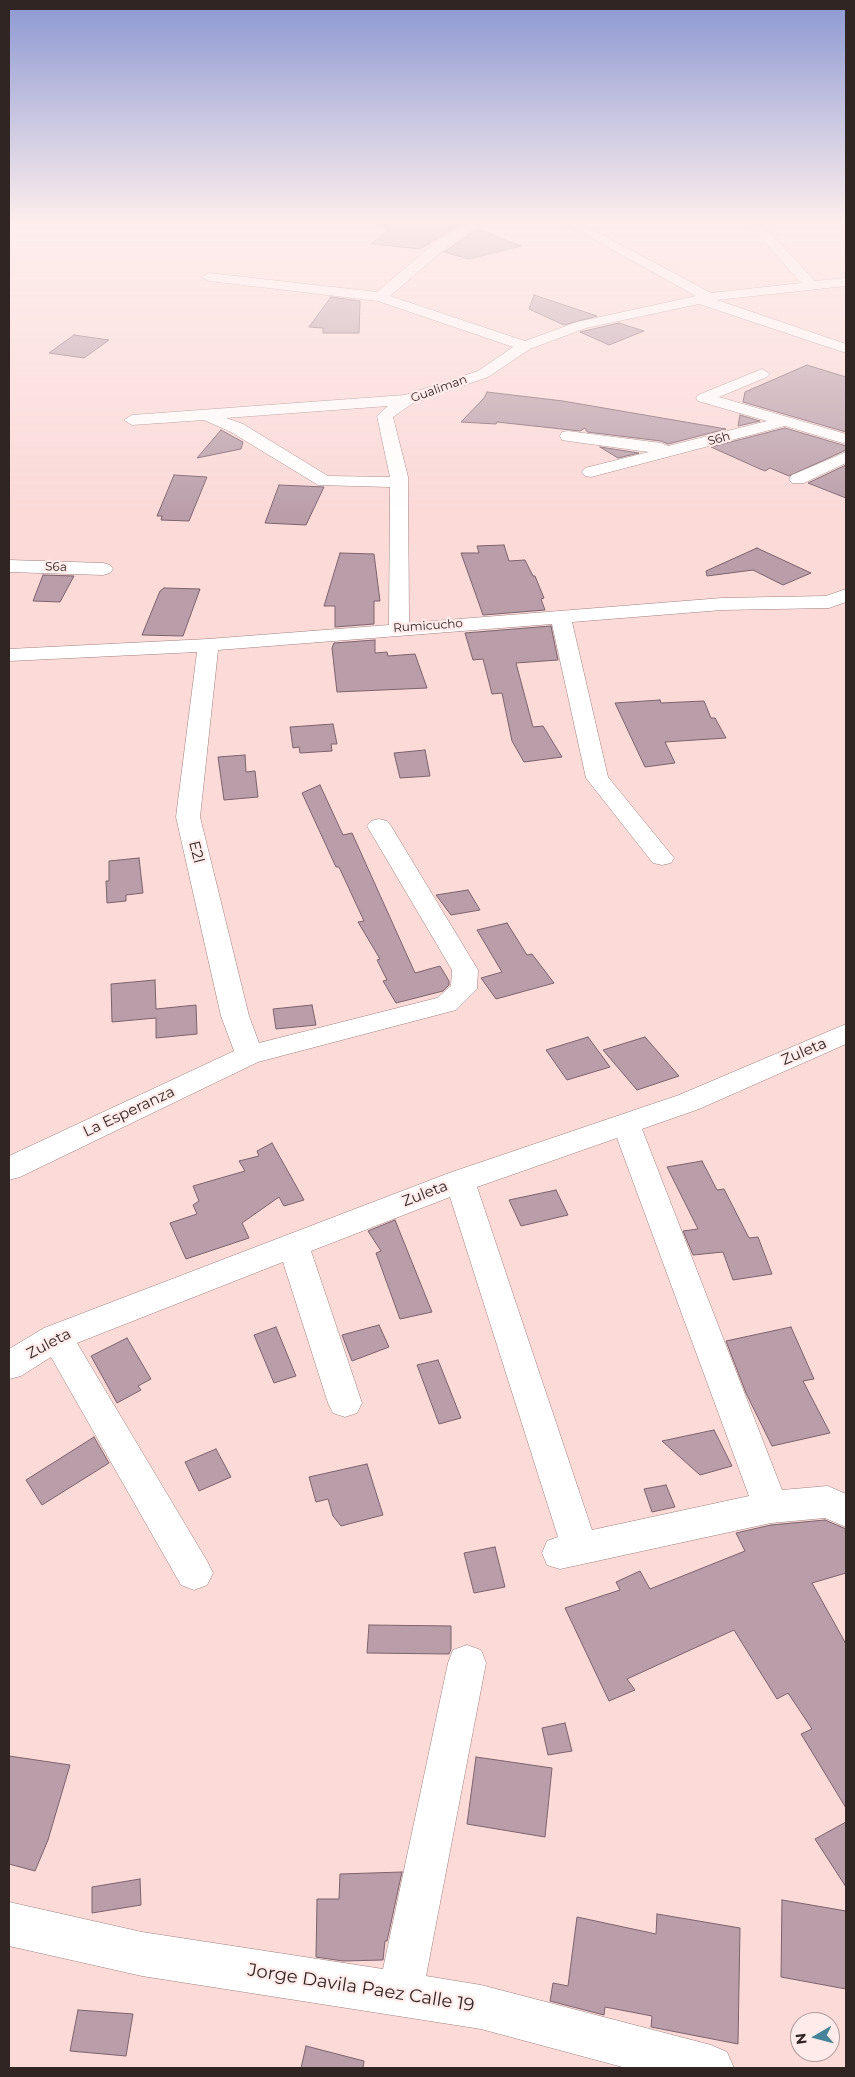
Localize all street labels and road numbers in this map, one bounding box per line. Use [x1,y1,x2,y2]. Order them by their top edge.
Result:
street label: Gualiman [409,372,469,406]
street label: S6h [706,429,732,449]
street label: S6a [45,559,67,575]
street label: Rumicucho [393,616,463,636]
street label: E2l [185,839,207,865]
street label: Zuleta [779,1034,829,1070]
street label: La Esperanza [80,1083,178,1141]
street label: Zuleta [400,1177,450,1211]
street label: Zuleta [24,1325,74,1363]
street label: Jorge Davila Paez Calle 19 [246,1959,476,2017]

